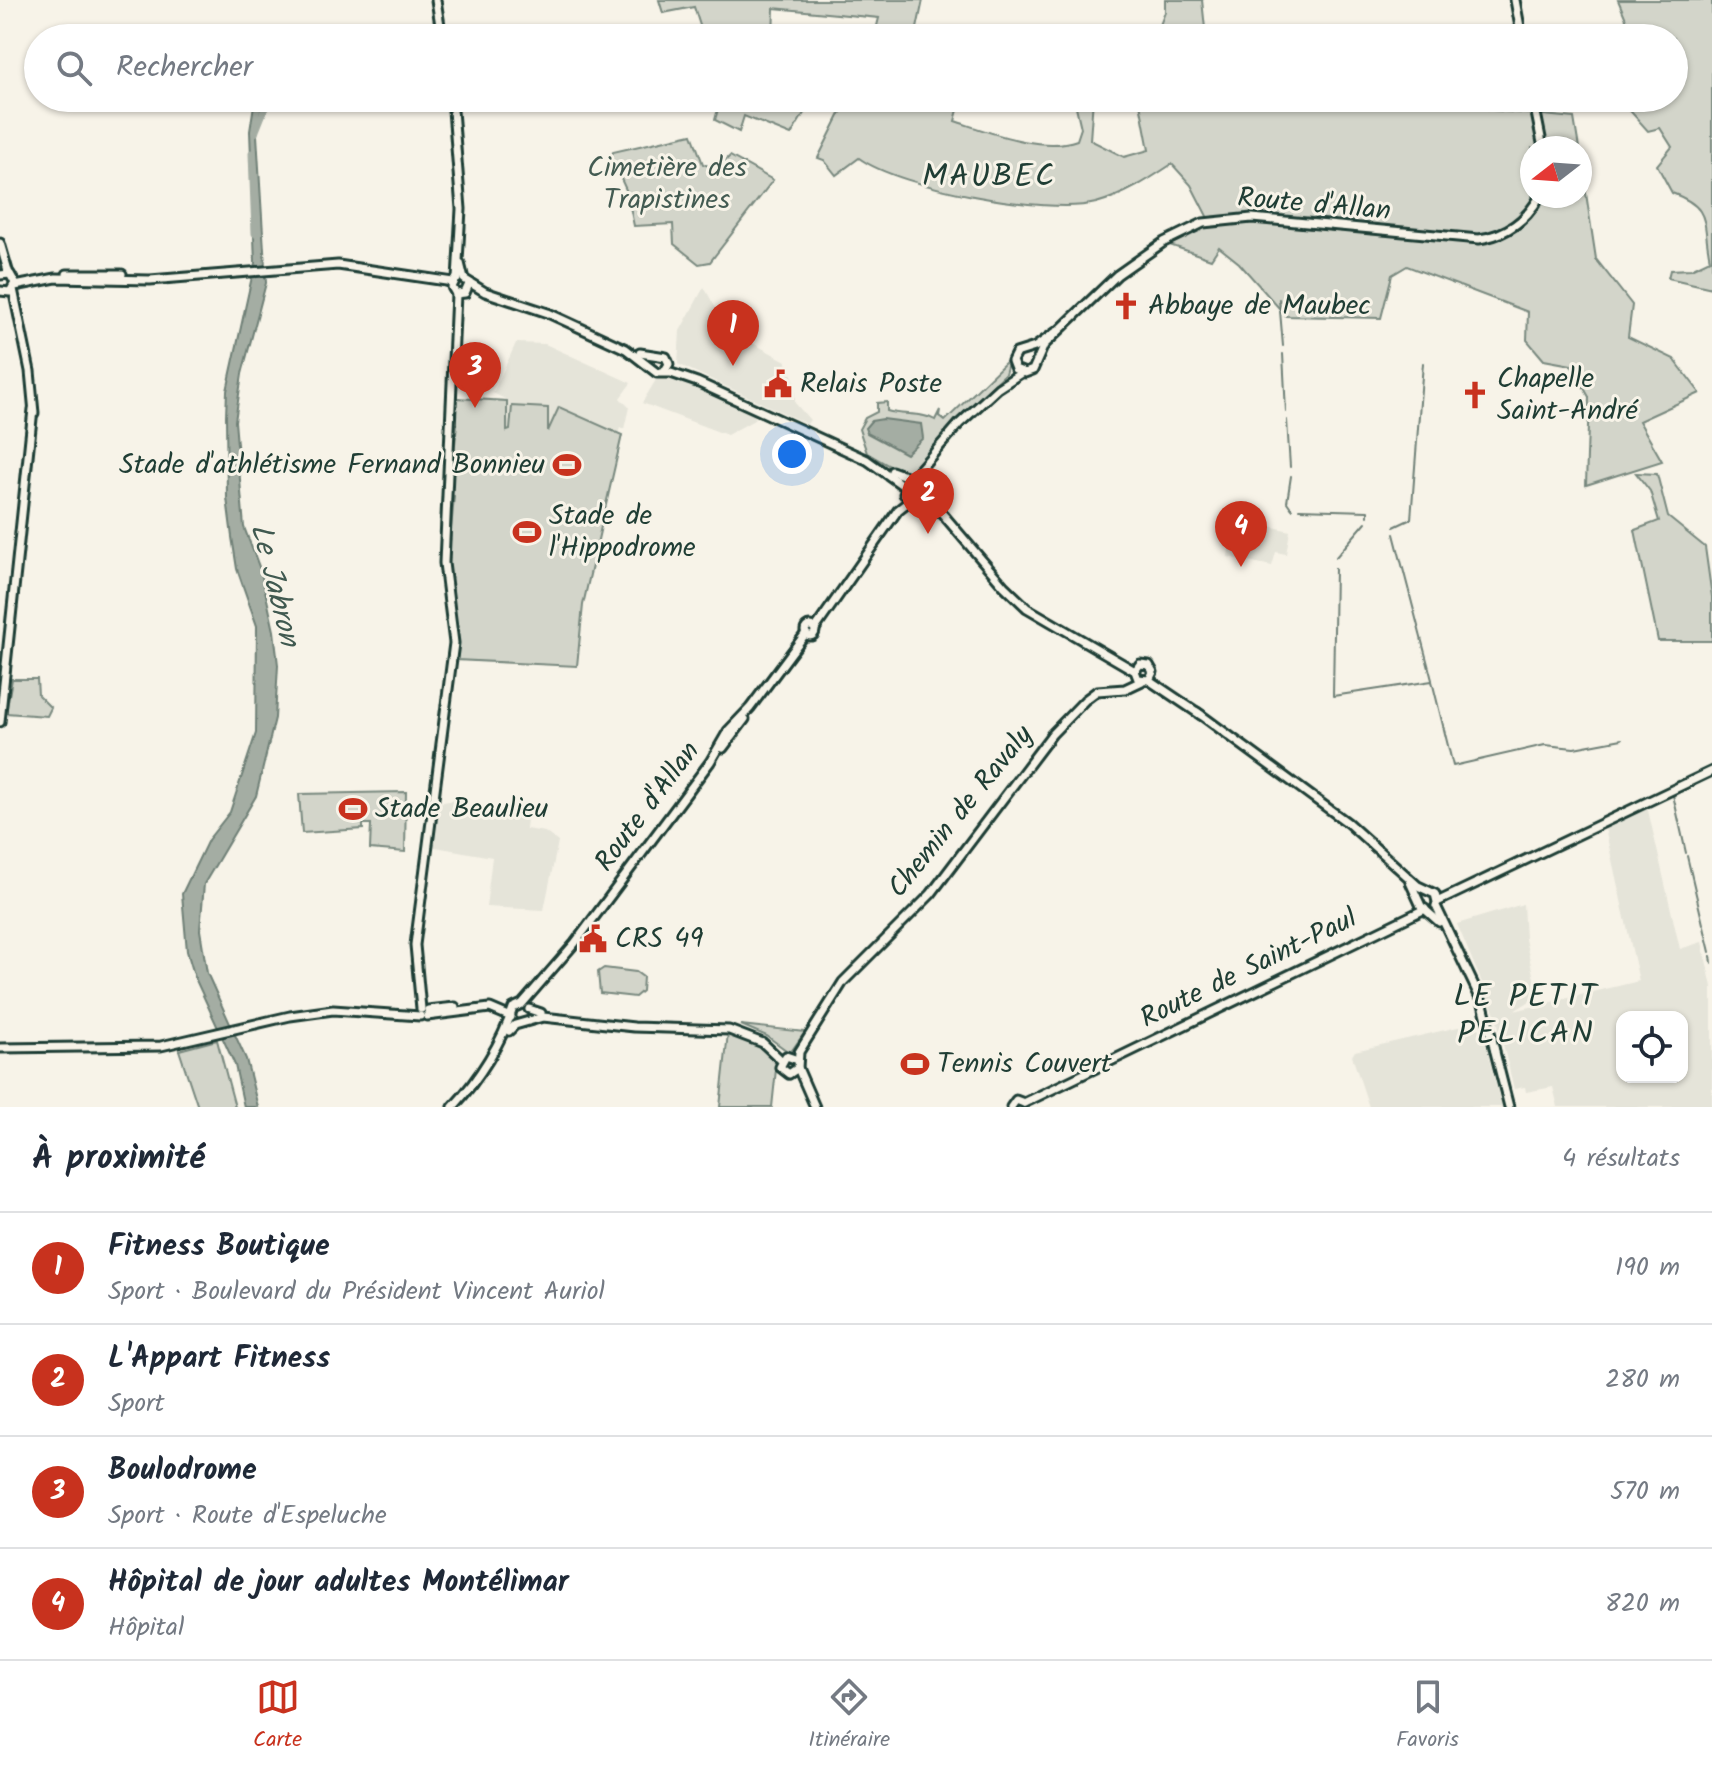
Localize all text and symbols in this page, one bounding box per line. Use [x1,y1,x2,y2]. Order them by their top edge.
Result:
search box [24,24,1688,112]
text: Rechercher [116,44,253,92]
icon: search [52,46,96,90]
north arrow [1520,136,1592,208]
park label: Cimetière des Trapistines [587,146,747,223]
district label: MAUBEC [922,152,1056,203]
street label: Route d'Allan [1235,176,1393,234]
place label: Abbaye de Maubec [1148,284,1371,329]
church icon: Abbaye de Maubec [1111,291,1141,321]
pin: 1 [707,300,759,366]
pin: 3 [449,342,501,408]
place label: Chapelle Saint-André [1497,357,1639,434]
place label: Relais Poste [800,362,942,407]
public building icon: Relais Poste [763,369,793,399]
church icon: Chapelle Saint-André [1460,380,1490,410]
your location [772,434,812,474]
place label: Stade d'athlétisme Fernand Bonnieu [119,443,545,488]
sports icon: Stade d'athlétisme Fernand Bonnieu [552,450,582,480]
pin: 2 [902,468,954,534]
place label: Stade de l'Hippodrome [549,494,696,571]
pin: 4 [1215,501,1267,567]
sports icon: Stade de l'Hippodrome [512,517,542,547]
water label: Le Jabron [236,518,313,654]
street label: Chemin de Ravaly [877,715,1046,908]
street label: Route d'Allan [584,732,712,882]
place label: Stade Beaulieu [375,787,548,832]
sports icon: Stade Beaulieu [338,794,368,824]
street label: Route de Saint-Paul [1133,897,1365,1041]
place label: CRS 49 [615,917,704,962]
public building icon: CRS 49 [578,924,608,954]
district label: LE PETIT PELICAN [1453,972,1600,1060]
map controls [1616,1011,1688,1083]
button: locate [1616,1011,1688,1083]
place label: Tennis Couvert [937,1042,1113,1087]
sports icon: Tennis Couvert [900,1049,930,1079]
text: À proximité [32,1132,205,1186]
text: 4 résultats [1562,1138,1680,1180]
text: Fitness Boutique [108,1223,330,1271]
text: 1 [54,1247,62,1289]
text: 190 m [1615,1247,1680,1289]
text: Sport · Boulevard du Président Vincent Auriol [108,1271,605,1313]
text: L'Appart Fitness [108,1335,330,1383]
text: 2 [50,1359,66,1401]
text: 280 m [1605,1359,1680,1401]
text: Sport [108,1383,165,1425]
text: Boulodrome [108,1447,257,1495]
text: 3 [51,1471,65,1513]
text: 570 m [1610,1471,1680,1513]
text: Sport · Route d'Espeluche [108,1495,387,1537]
text: Hôpital de jour adultes Montélimar [108,1559,569,1607]
text: 4 [51,1583,65,1625]
text: 820 m [1605,1583,1680,1625]
text: Hôpital [108,1607,184,1649]
tab: Carte [253,1675,302,1758]
tab: Itinéraire [808,1675,890,1758]
tab: Favoris [1396,1675,1459,1758]

